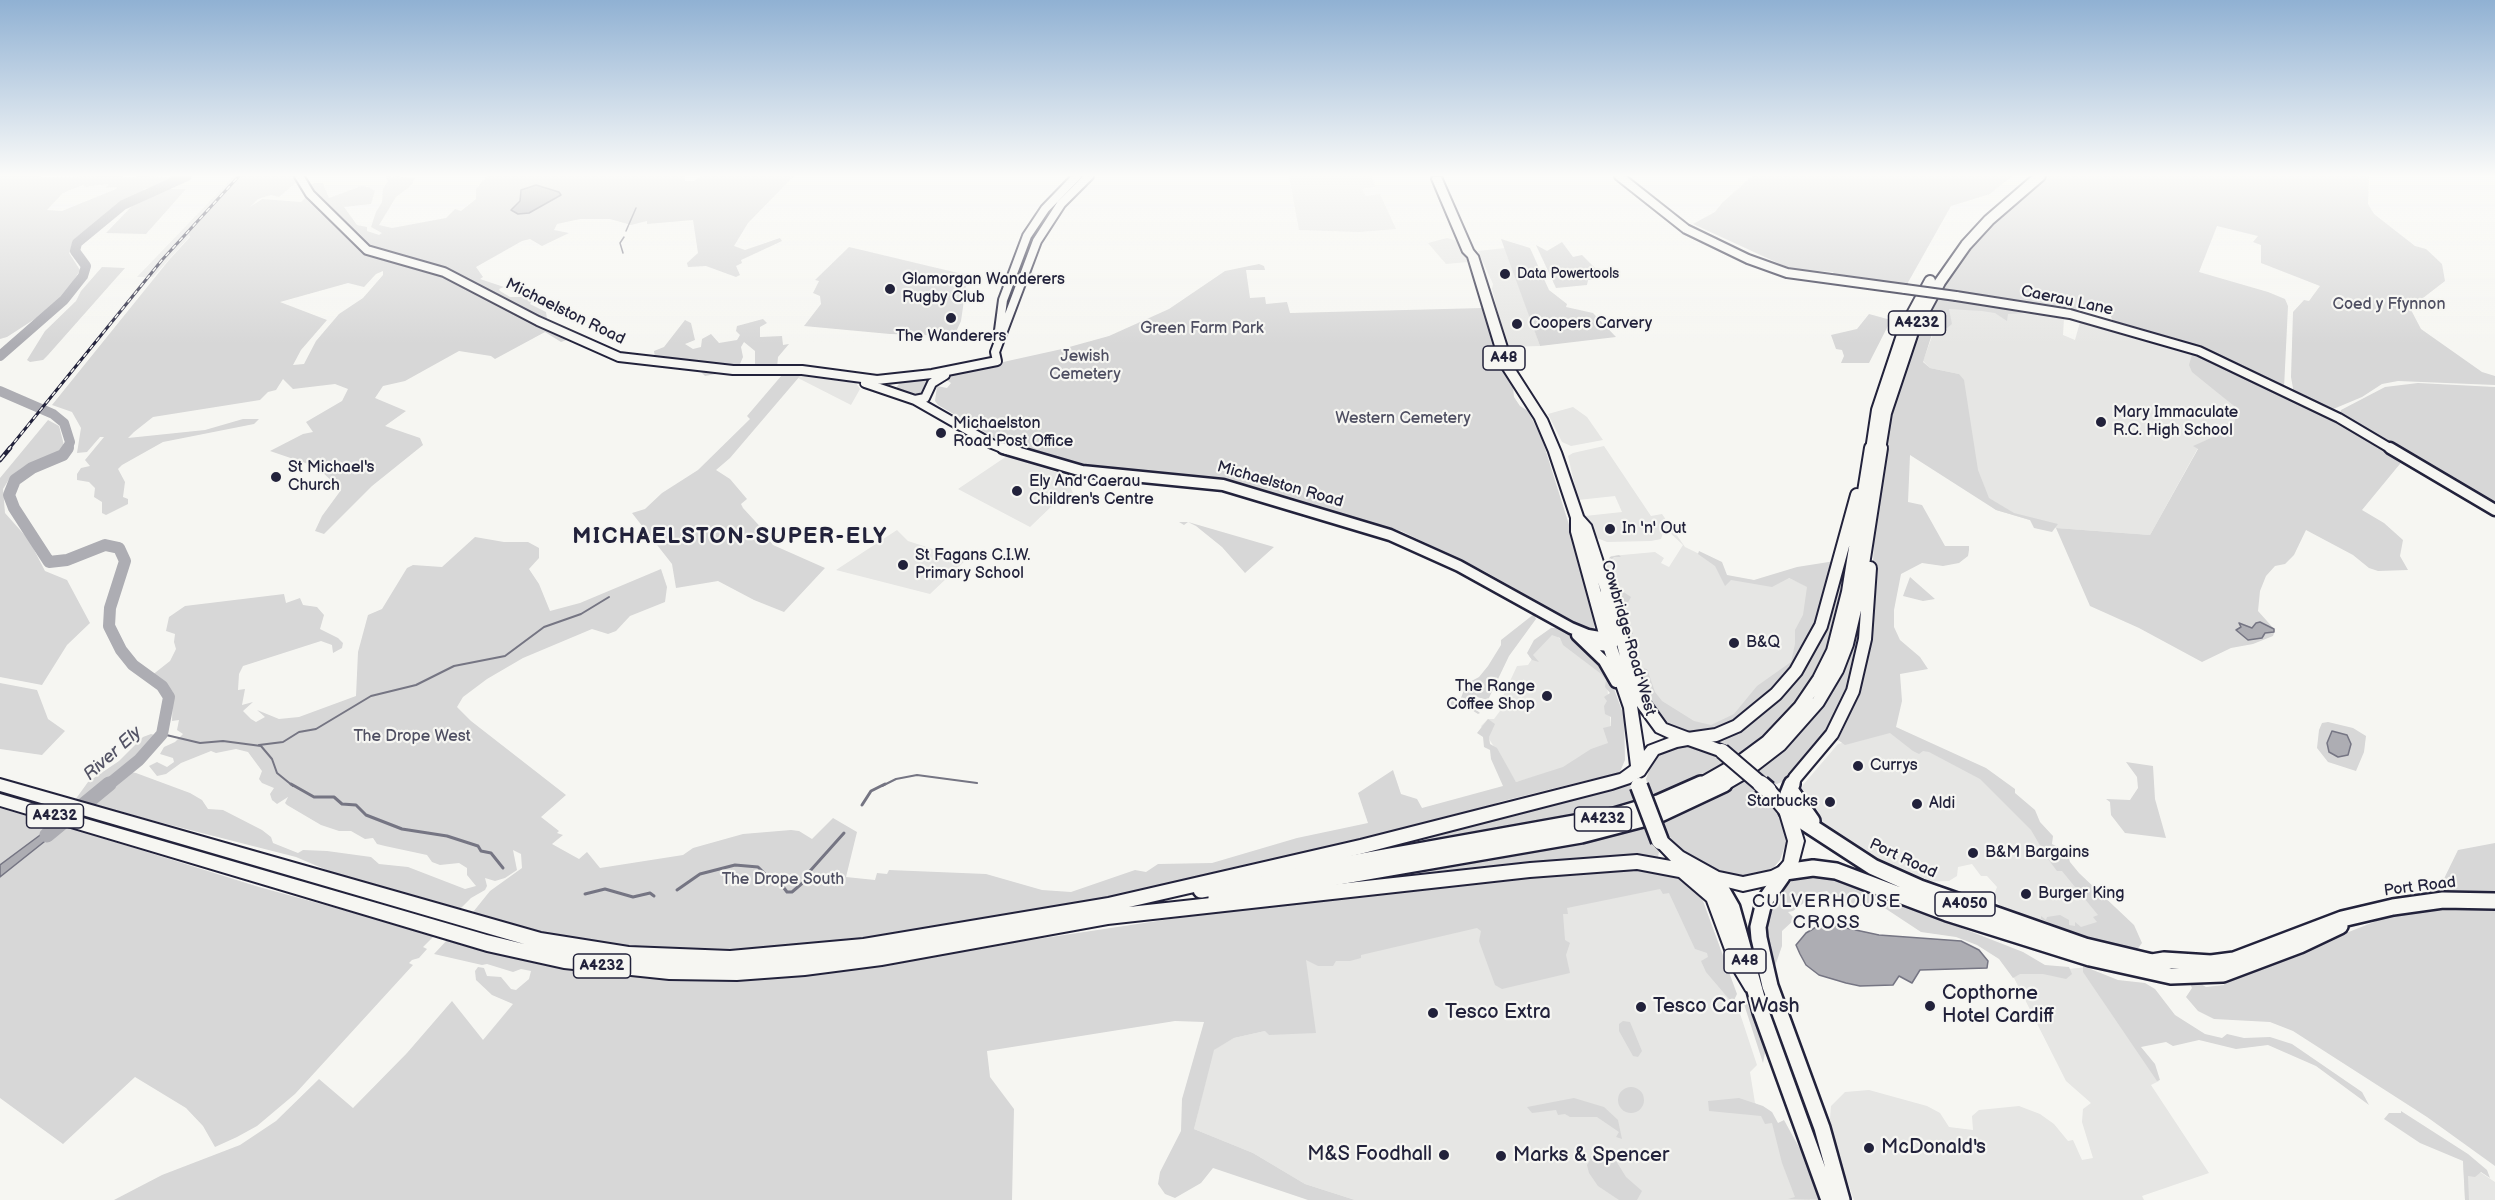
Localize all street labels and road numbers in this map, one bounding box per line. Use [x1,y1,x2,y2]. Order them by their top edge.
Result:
street label: Michaelston Road [502,275,628,349]
street label: Caerau Lane [2019,282,2115,320]
road number: A4232 [1888,311,1946,335]
road number: A48 [1483,346,1525,370]
street label: Michaelston Road [1215,458,1345,512]
street label: Cowbridge Road West [1597,558,1659,718]
road number: A4232 [26,804,84,828]
road number: A4232 [1574,807,1632,831]
street label: Port Road [1866,835,1940,883]
street label: Port Road [2383,873,2457,901]
road number: A4050 [1935,892,1995,916]
road number: A48 [1724,949,1766,973]
road number: A4232 [574,954,630,978]

